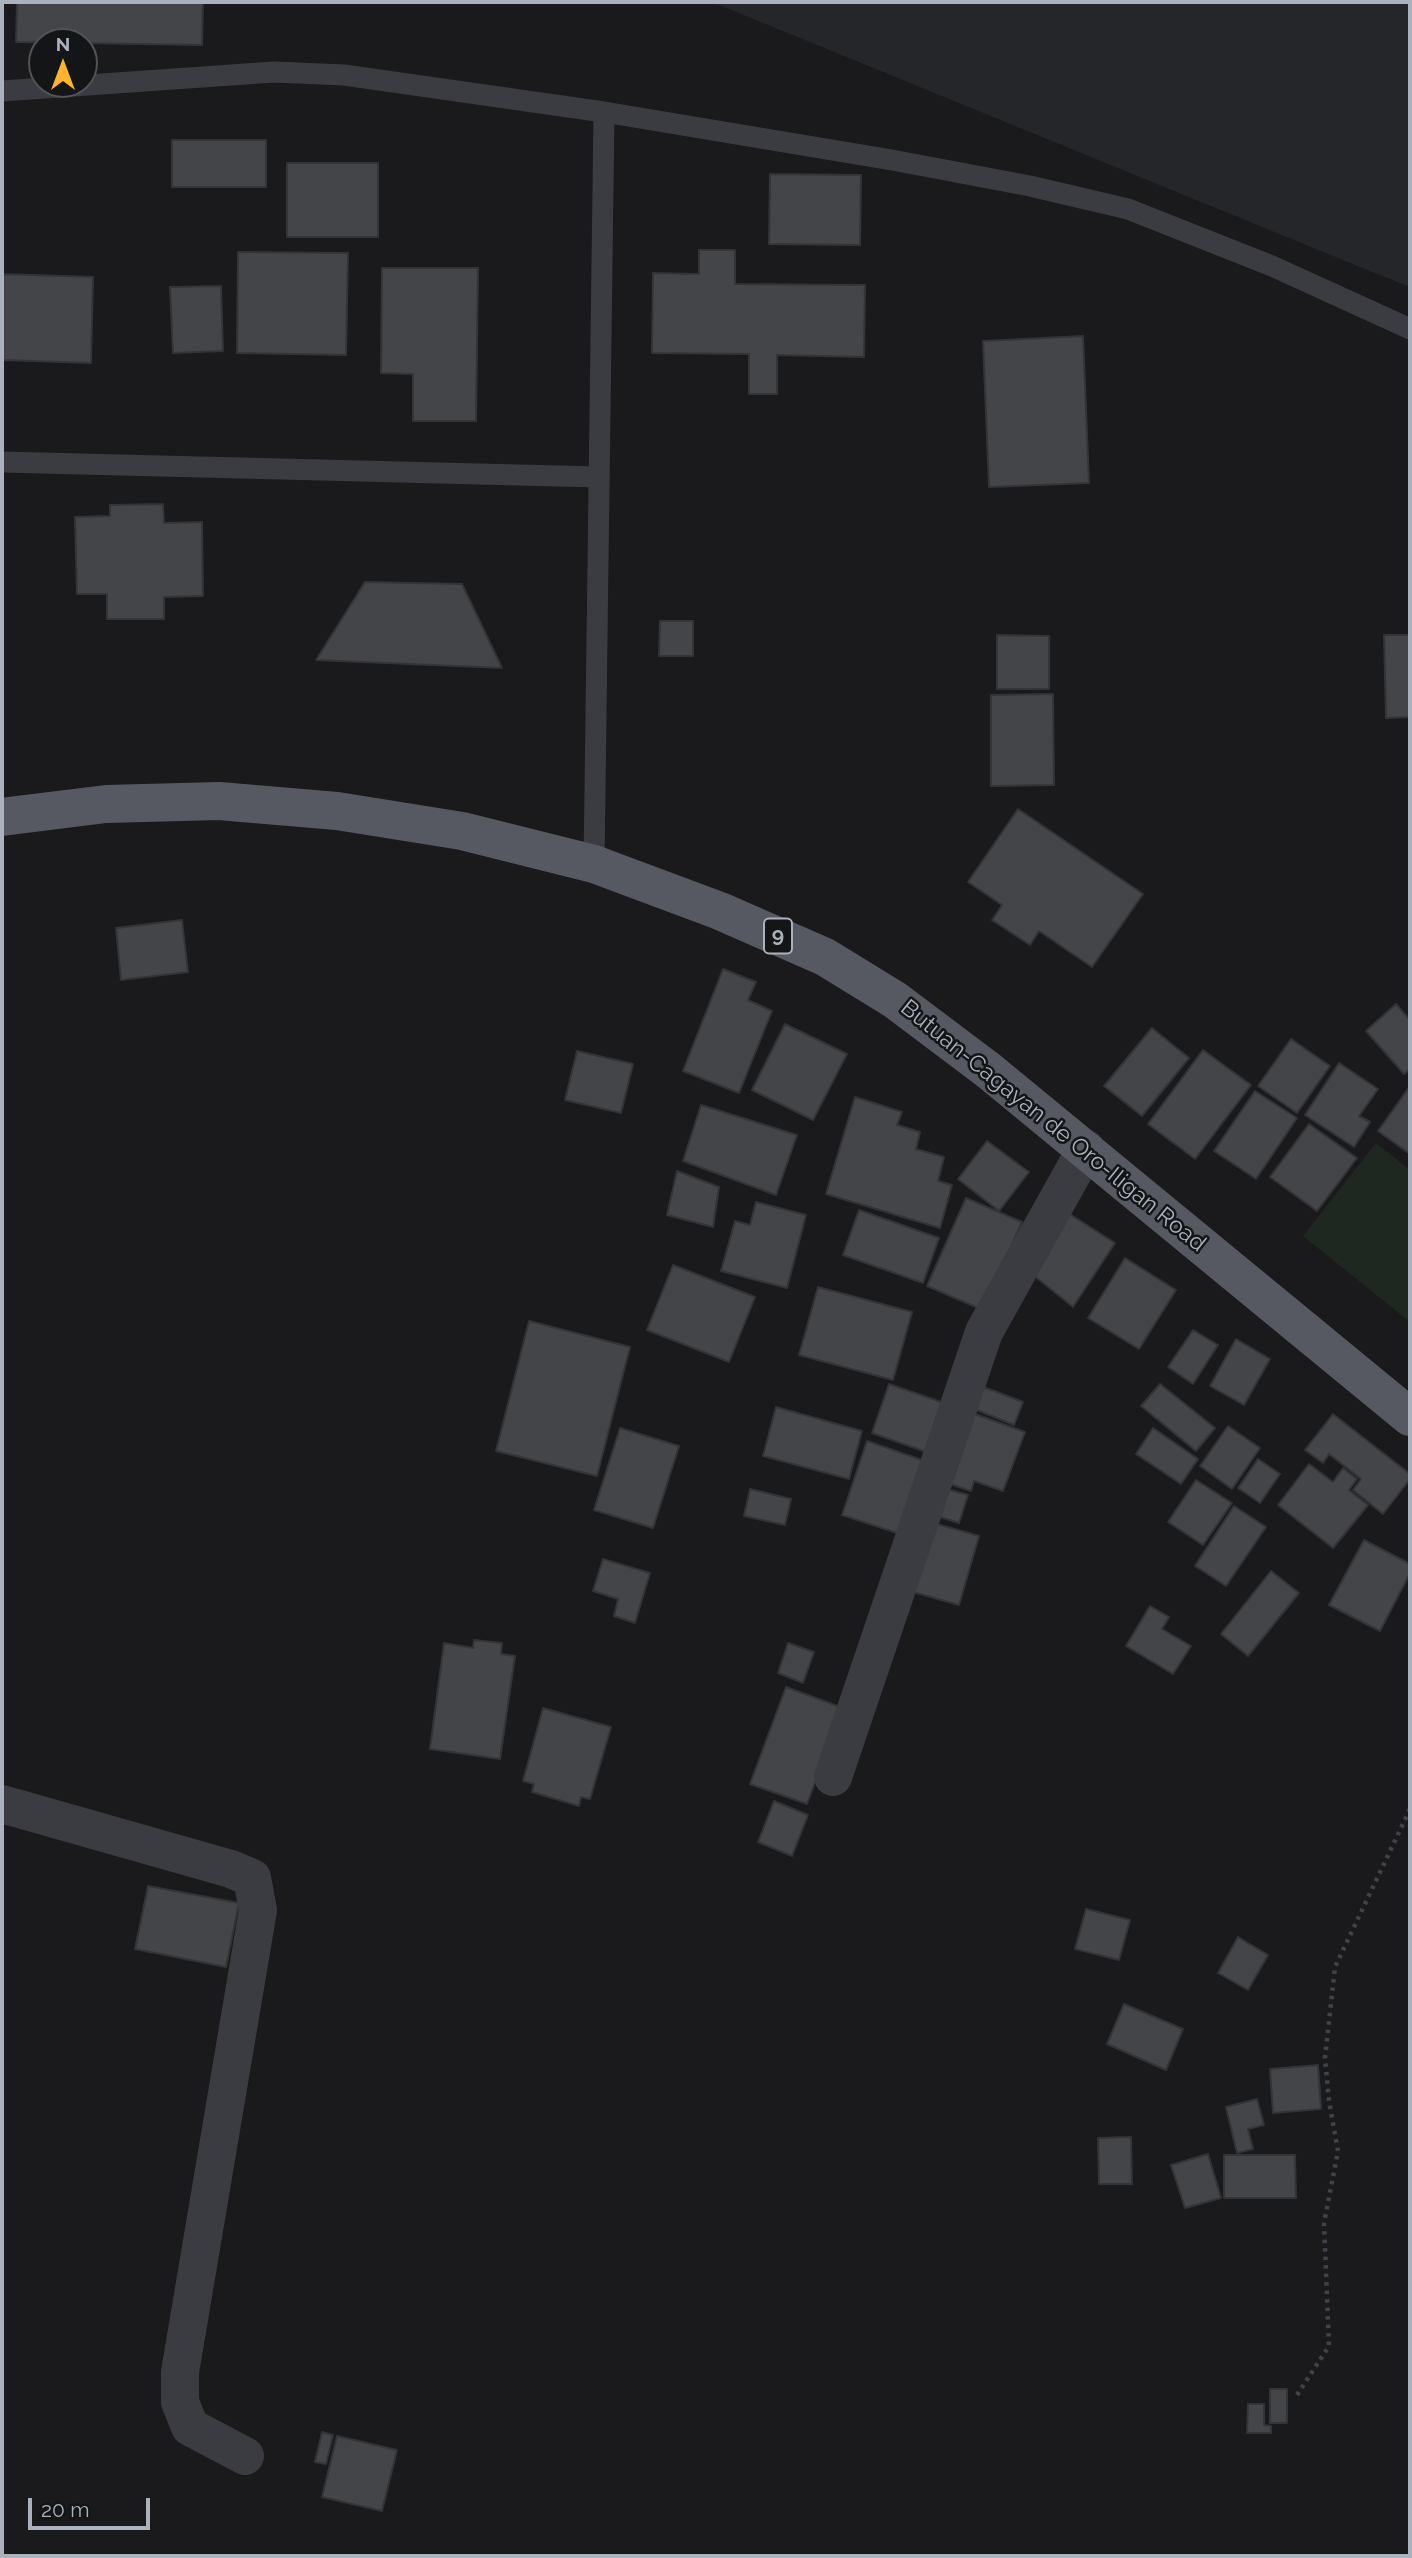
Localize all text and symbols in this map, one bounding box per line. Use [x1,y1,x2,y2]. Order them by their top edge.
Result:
north arrow [28,28,98,98]
text: N [56,33,70,55]
road number: 9 [764,918,792,954]
street label: Butuan-Cagayan de Oro-Iligan Road [895,994,1211,1258]
scale bar [32,2484,154,2528]
text: 20 m [41,2497,89,2522]

